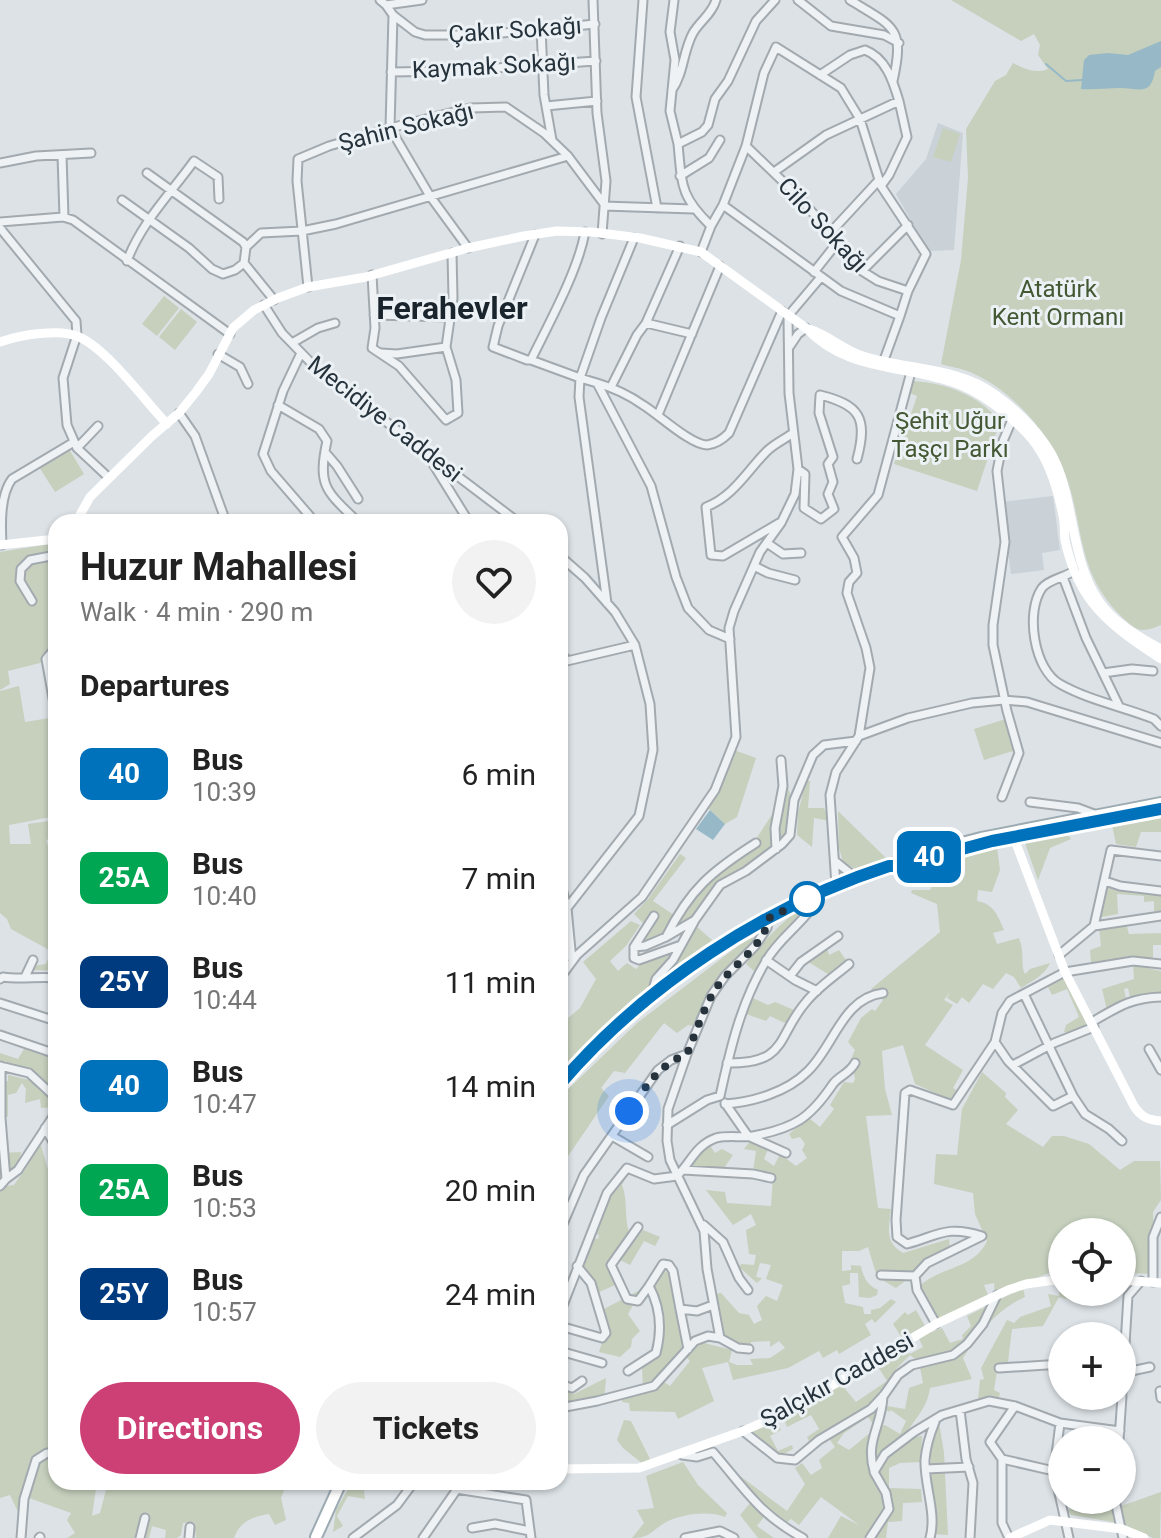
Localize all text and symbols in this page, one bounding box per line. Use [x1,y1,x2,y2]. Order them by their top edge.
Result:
street label: Çakır Sokağı [447,11,583,49]
street label: Kaymak Sokağı [411,48,577,84]
street label: Şahin Sokağı [336,97,476,157]
street label: Cilo Sokağı [772,172,874,278]
park label: Atatürk Kent Ormanı [992,275,1124,331]
district label: Ferahevler [376,289,528,327]
street label: Mecidiye Caddesi [302,350,468,488]
park label: Şehit Uğur Taşçı Parkı [891,407,1009,463]
button: heart [452,540,536,624]
text: Huzur Mahallesi [80,545,358,589]
text: Walk · 4 min · 290 m [80,597,313,627]
text: Departures [80,668,230,703]
text: Bus [192,742,243,777]
text: 40 [108,757,140,790]
text: 6 min [462,757,536,792]
text: 10:39 [192,777,257,807]
line badge: 40 [893,831,965,883]
text: 40 [913,840,945,873]
text: Bus [192,846,243,881]
text: 25A [99,861,149,894]
text: 7 min [462,861,536,896]
text: 10:40 [192,881,257,911]
unlabelled marker [790,882,824,916]
text: Bus [192,950,243,985]
text: 25Y [99,965,149,998]
text: 11 min [445,965,536,1000]
text: 10:44 [192,985,257,1015]
text: Bus [192,1054,243,1089]
text: 40 [108,1069,140,1102]
text: 14 min [445,1069,536,1104]
text: 10:47 [192,1089,257,1119]
your location [609,1091,649,1131]
text: Bus [192,1158,243,1193]
text: 25A [99,1173,149,1206]
text: 20 min [445,1173,536,1208]
text: 10:53 [192,1193,257,1223]
map controls [1048,1218,1136,1514]
button: locate [1048,1218,1136,1306]
text: Bus [192,1262,243,1297]
text: 25Y [99,1277,149,1310]
text: 24 min [445,1277,536,1312]
text: 10:57 [192,1297,257,1327]
button: + [1048,1322,1136,1410]
street label: Şalçıkır Caddesi [756,1326,918,1434]
button: Directions [80,1382,300,1474]
button: Tickets [316,1382,536,1474]
button: − [1048,1426,1136,1514]

